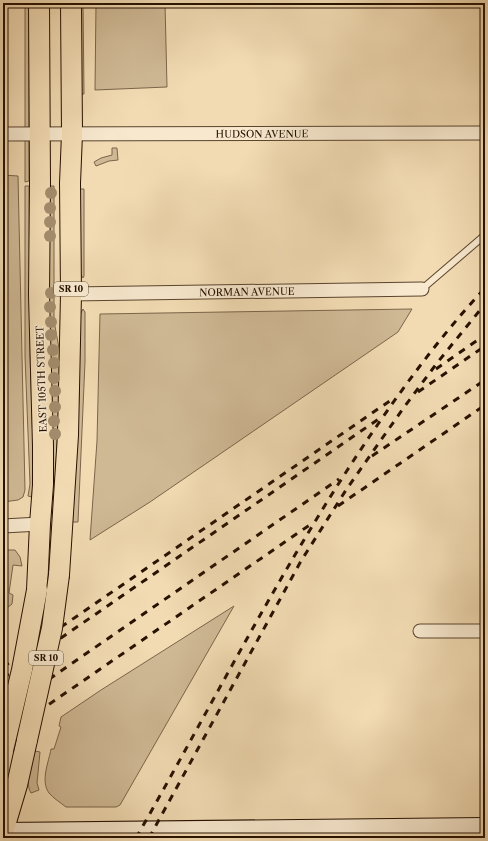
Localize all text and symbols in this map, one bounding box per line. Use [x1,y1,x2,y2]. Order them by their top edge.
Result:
street label: HUDSON AVENUE [216,127,309,141]
road number: SR 10 [54,282,88,296]
street label: NORMAN AVENUE [199,285,295,299]
street label: EAST 105TH STREET [33,325,50,433]
road number: SR 10 [29,651,63,665]

